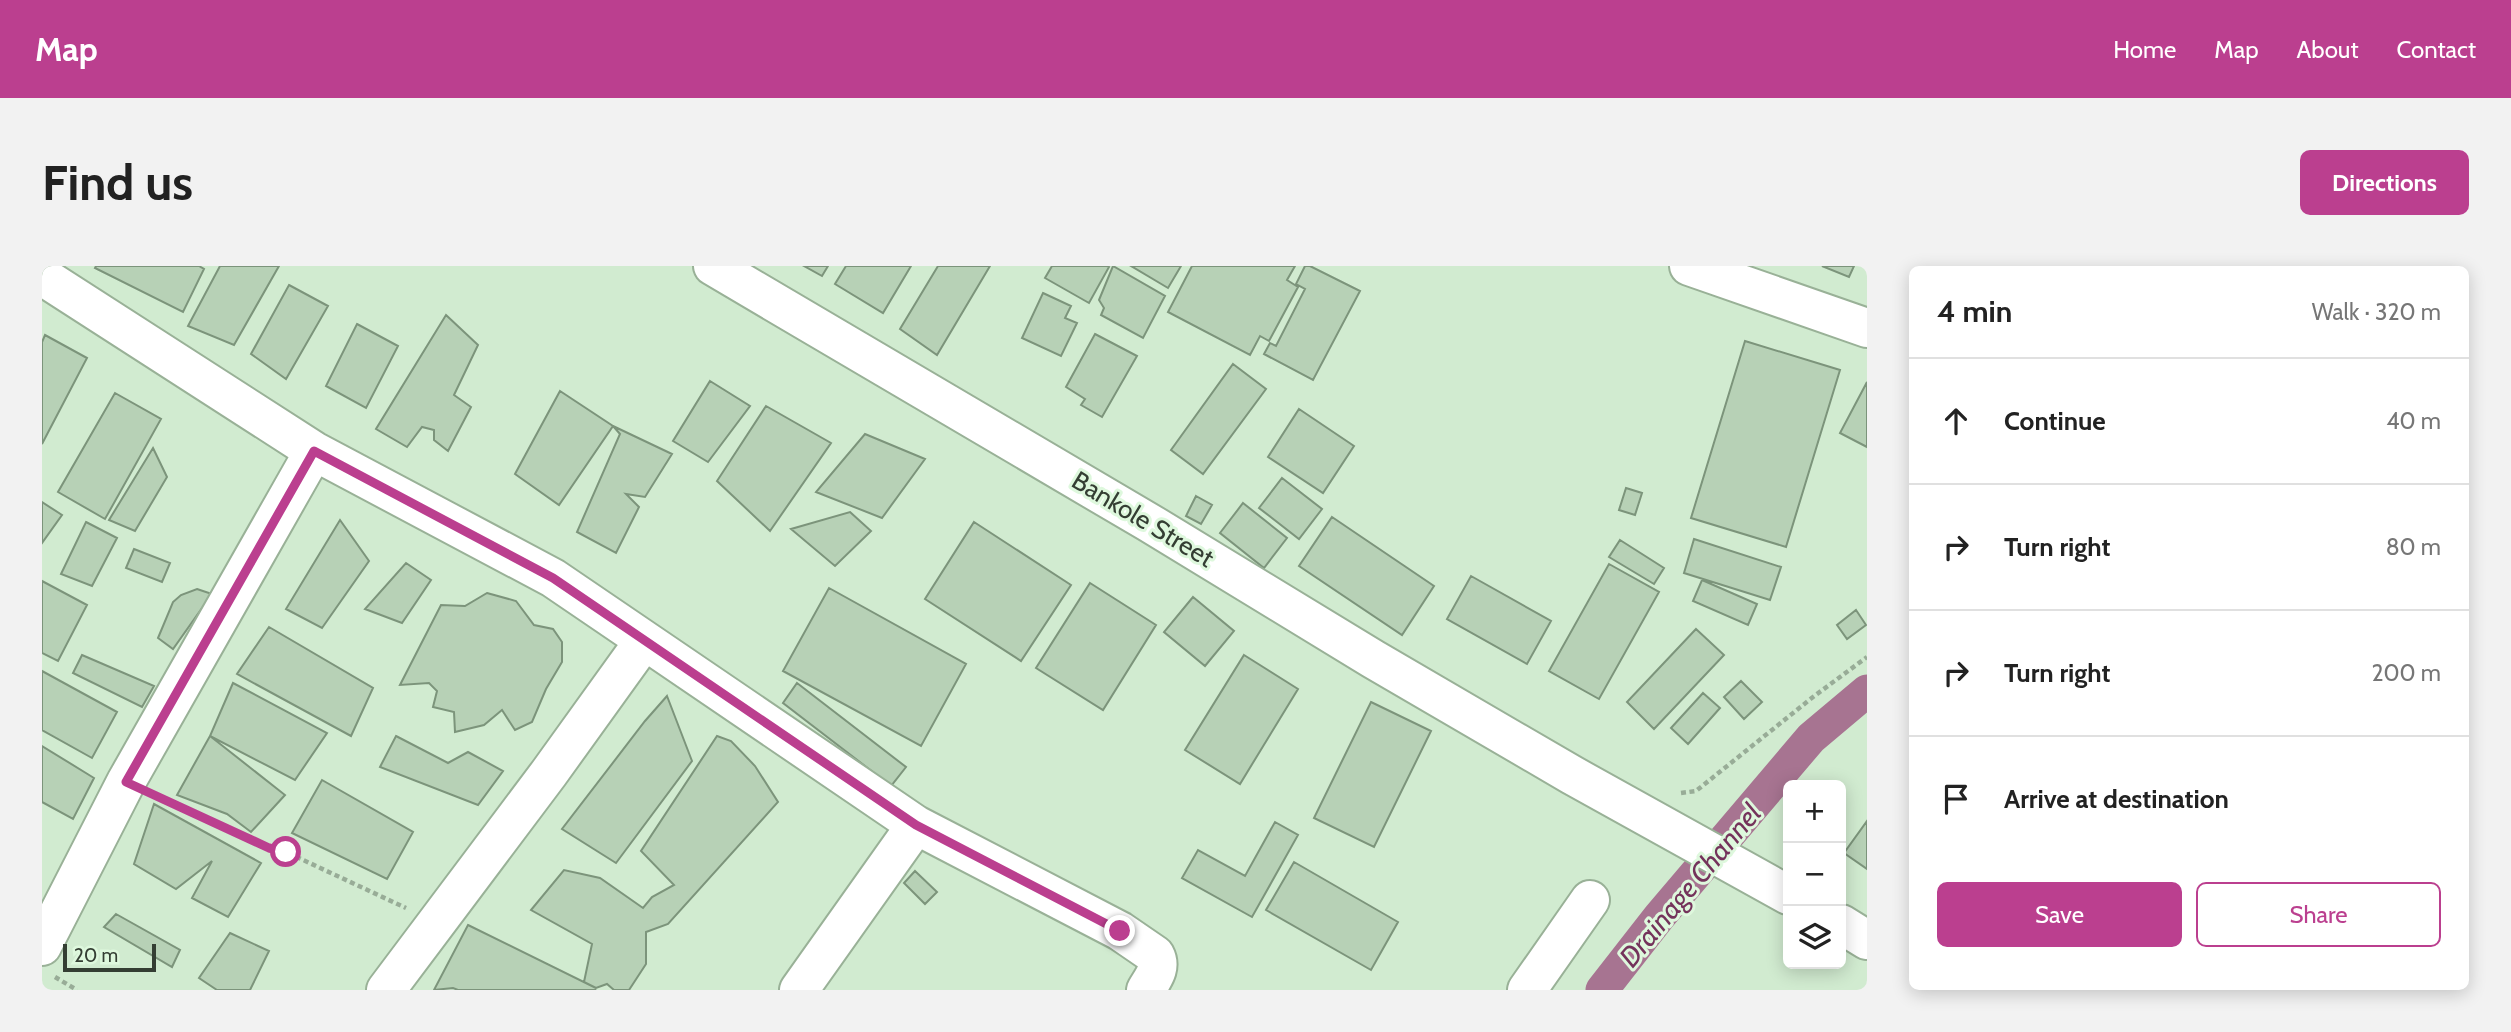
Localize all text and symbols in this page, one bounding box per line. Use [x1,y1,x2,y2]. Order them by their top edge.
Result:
text: Map [35,29,98,69]
text: Home [2113,35,2176,64]
text: Map [2214,35,2259,64]
text: About [2297,35,2359,64]
text: Contact [2397,35,2476,64]
button: Directions [2300,150,2469,215]
text: Find us [42,153,193,212]
text: 4 min [1937,293,2012,330]
text: Walk · 320 m [2312,298,2441,326]
icon: ahead [1937,402,1975,440]
text: Continue [2004,405,2106,437]
text: 40 m [2386,407,2441,435]
street label: Bankole Street [1066,464,1220,574]
icon: right [1937,528,1975,566]
text: Turn right [2004,531,2110,563]
text: 80 m [2386,533,2441,561]
icon: right [1937,654,1975,692]
text: Turn right [2004,657,2110,689]
text: 200 m [2371,659,2441,687]
map controls [1783,780,1846,969]
button: + [1783,780,1846,843]
icon: arrive [1937,780,1975,818]
text: Arrive at destination [2004,783,2229,815]
water label: Drainage Channel [1612,796,1768,973]
route start [270,836,301,867]
button: − [1783,843,1846,906]
button: Save [1937,882,2182,947]
button: Share [2196,882,2441,947]
button: layers [1783,906,1846,969]
route end [1104,915,1135,946]
scale bar [63,941,156,973]
text: 20 m [74,944,118,967]

